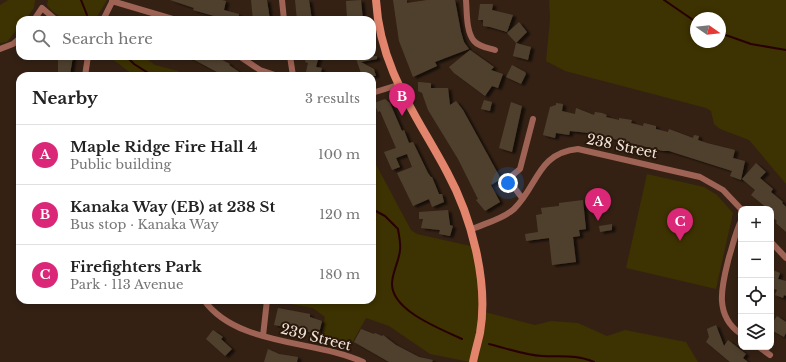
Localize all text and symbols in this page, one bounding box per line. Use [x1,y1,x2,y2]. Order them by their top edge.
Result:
north arrow [690,12,726,48]
search box [16,16,376,60]
icon: search [30,27,52,49]
text: Search here [62,29,153,48]
pin: B [389,83,415,116]
text: Nearby [32,88,98,109]
text: 3 results [305,90,360,107]
street label: 238 Street [585,130,660,162]
text: Maple Ridge Fire Hall 4 [70,137,258,156]
text: A [40,146,50,163]
text: 100 m [318,146,360,163]
text: Public building [70,156,171,173]
your location [498,173,518,193]
pin: A [585,188,611,221]
text: Kanaka Way (EB) at 238 St [70,197,275,216]
text: B [40,206,50,223]
text: 120 m [319,206,360,223]
map controls [738,206,774,350]
button: + [738,206,774,242]
pin: C [667,208,693,241]
text: Bus stop · Kanaka Way [70,216,219,233]
button: − [738,242,774,278]
text: Firefighters Park [70,257,202,276]
text: C [40,266,50,283]
text: 180 m [319,266,360,283]
text: Park · 113 Avenue [70,276,184,293]
button: locate [738,278,774,314]
button: layers [738,314,774,350]
street label: 239 Street [279,320,354,355]

